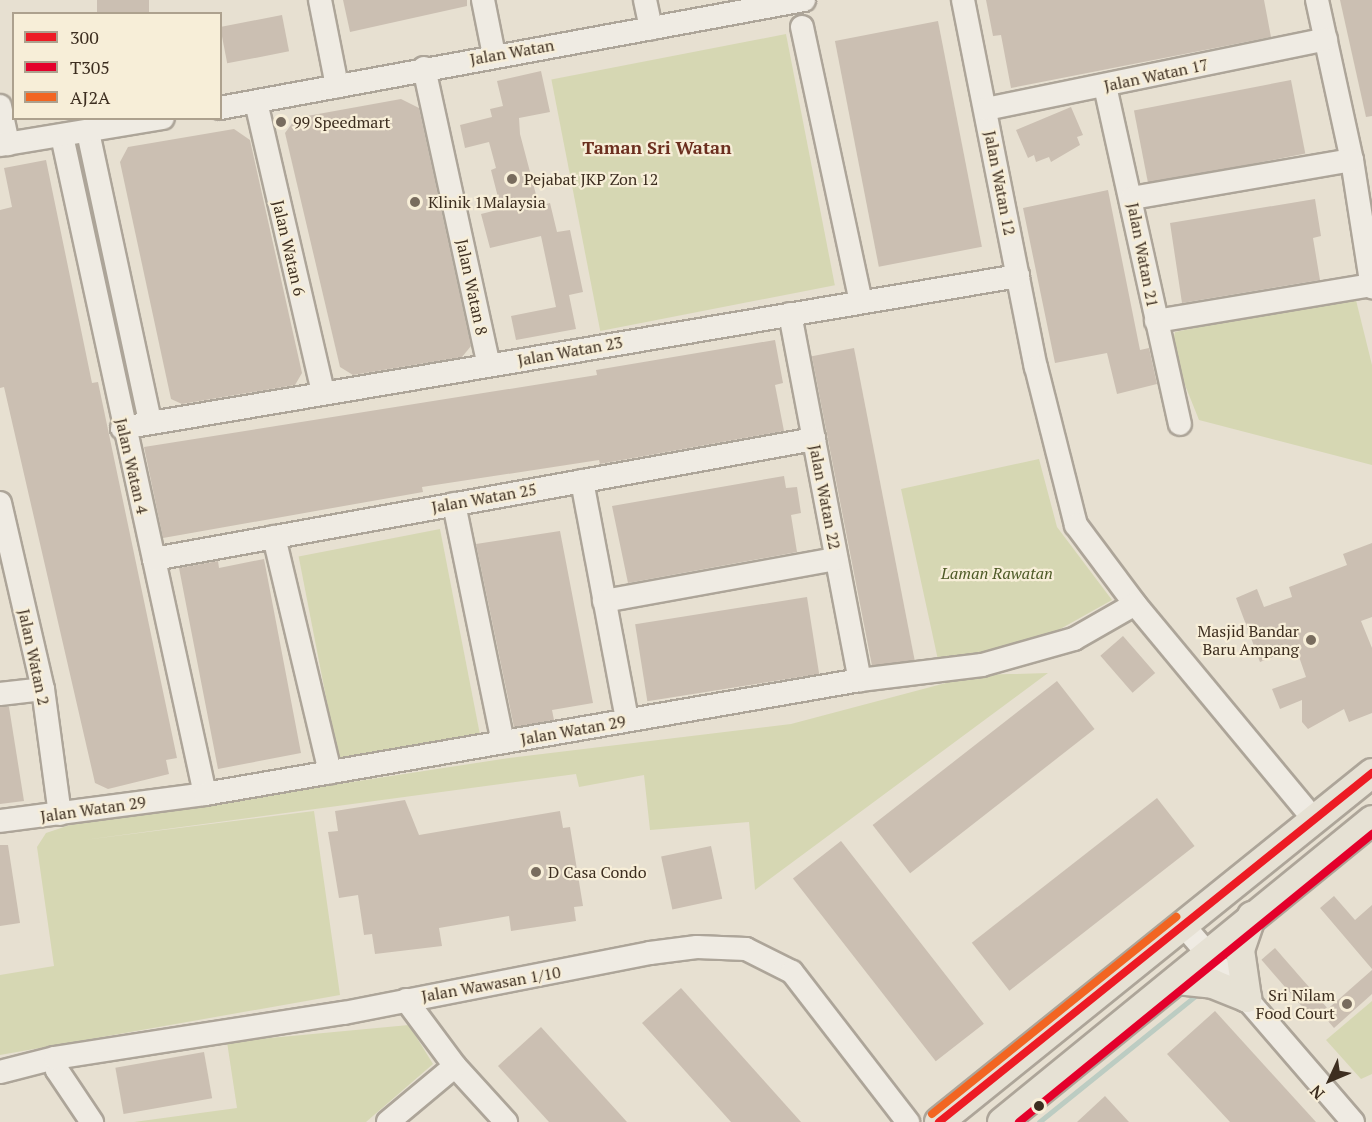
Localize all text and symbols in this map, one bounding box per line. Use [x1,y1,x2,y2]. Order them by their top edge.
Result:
legend [12,12,222,120]
text: 300 [70,25,99,49]
street label: Jalan Watan [468,35,556,69]
text: T305 [70,55,110,79]
street label: Jalan Watan 17 [1102,55,1210,95]
text: AJ2A [70,85,110,109]
place label: 99 Speedmart [293,112,391,132]
marker: 99 Speedmart [274,115,288,129]
street label: Jalan Watan 12 [980,129,1020,237]
district label: Taman Sri Watan [582,136,732,158]
place label: Pejabat JKP Zon 12 [524,169,658,189]
marker: Pejabat JKP Zon 12 [505,172,519,186]
place label: Klinik 1Malaysia [428,192,546,212]
marker: Klinik 1Malaysia [406,193,424,211]
street label: Jalan Watan 6 [269,198,309,298]
street label: Jalan Watan 21 [1123,201,1163,309]
street label: Jalan Watan 8 [452,237,492,337]
street label: Jalan Watan 23 [516,332,624,370]
street label: Jalan Watan 4 [112,416,152,516]
street label: Jalan Watan 22 [805,443,845,551]
street label: Jalan Watan 25 [430,479,538,517]
park label: Laman Rawatan [941,563,1053,583]
street label: Jalan Watan 2 [14,607,54,707]
place label: Masjid Bandar Baru Ampang [1197,621,1299,659]
marker: Masjid Bandar Baru Ampang [1304,633,1318,647]
street label: Jalan Watan 29 [519,711,627,749]
street label: Jalan Watan 29 [39,792,147,826]
place label: D Casa Condo [548,862,646,882]
marker: D Casa Condo [529,865,543,879]
street label: Jalan Wawasan 1/10 [420,962,562,1006]
place label: Sri Nilam Food Court [1256,985,1335,1023]
marker: Sri Nilam Food Court [1340,997,1354,1011]
north arrow [1300,1050,1360,1110]
text: N [1305,1081,1329,1105]
unlabelled marker [1033,1100,1045,1112]

